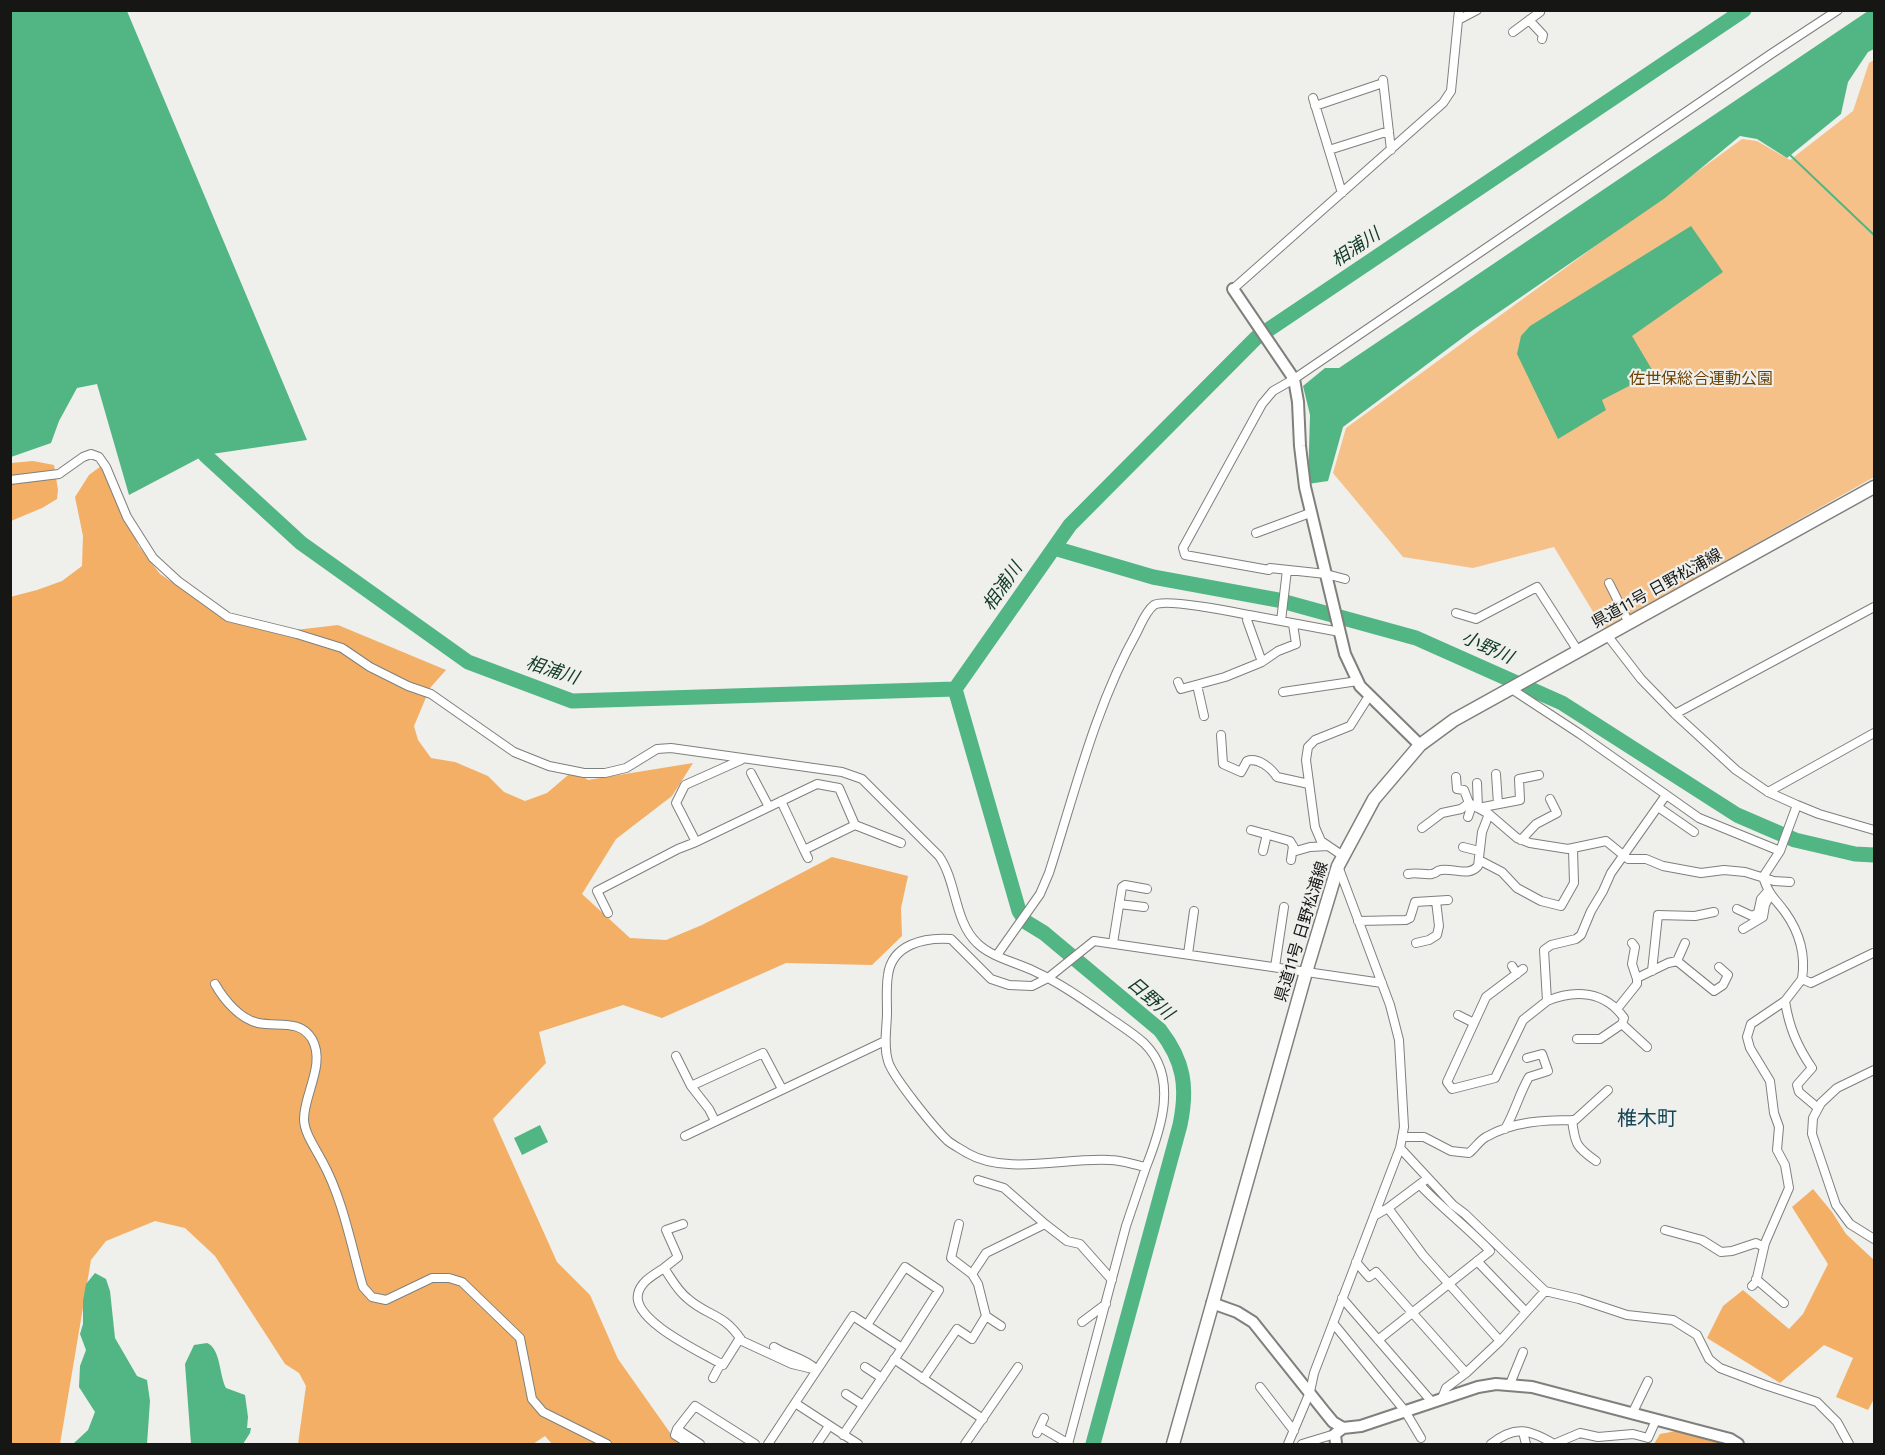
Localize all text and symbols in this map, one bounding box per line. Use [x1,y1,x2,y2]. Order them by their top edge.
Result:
water label: 相浦川 [1328,224,1384,272]
park label: 佐世保総合運動公園 [1629,370,1773,390]
street label: 県道11号 日野松浦線 [1589,545,1725,633]
water label: 相浦川 [979,559,1027,615]
water label: 小野川 [1458,627,1516,669]
water label: 相浦川 [523,652,581,690]
street label: 県道11号 日野松浦線 [1271,859,1333,1005]
water label: 日野川 [1123,973,1177,1025]
district label: 椎木町 [1617,1107,1677,1131]

